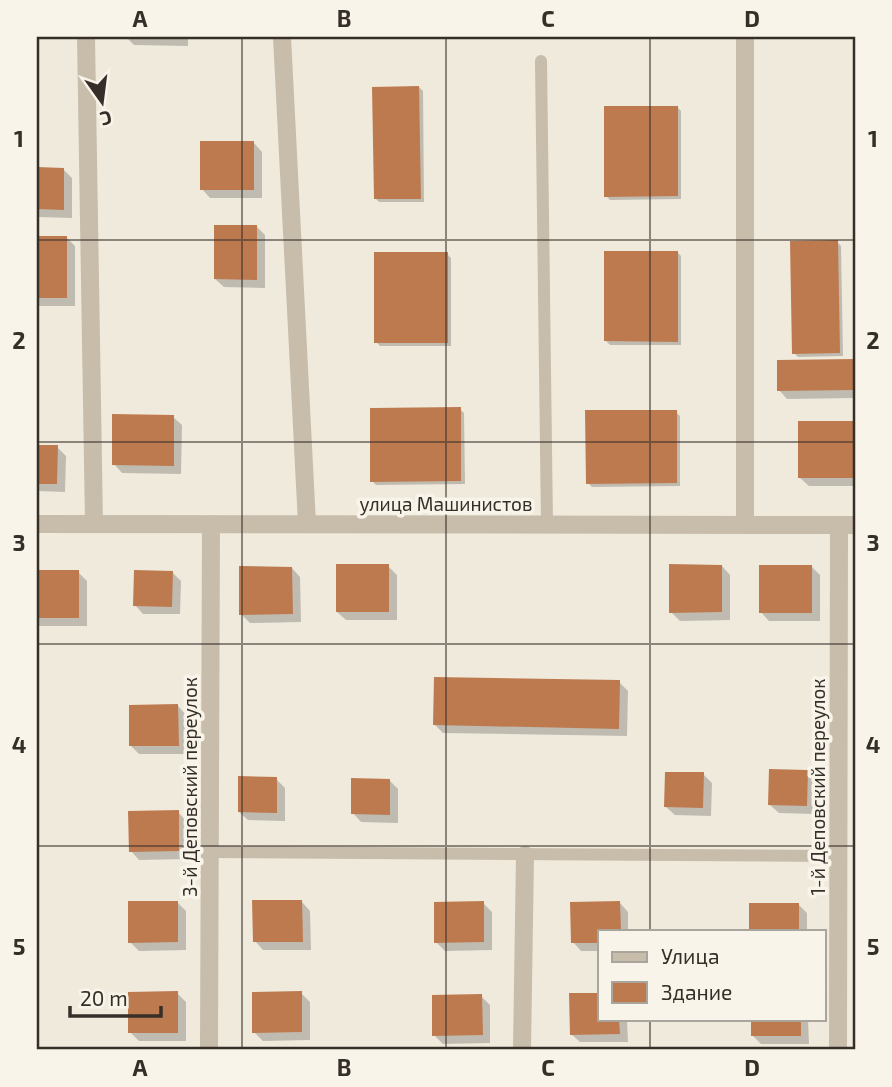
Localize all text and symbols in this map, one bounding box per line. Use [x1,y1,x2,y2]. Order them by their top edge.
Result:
text: A [132,4,148,32]
text: B [337,4,351,32]
text: C [541,4,555,32]
text: D [744,4,760,32]
north arrow [66,66,136,136]
text: С [98,106,114,131]
text: 1 [14,124,24,152]
text: 1 [868,124,878,152]
text: 2 [12,326,26,354]
text: 2 [866,326,880,354]
street label: улица Машинистов [359,492,533,516]
text: 3 [12,528,26,556]
text: 3 [866,528,880,556]
street label: 3-й Деповский переулок [178,677,202,897]
street label: 1-й Деповский переулок [806,679,830,895]
text: 4 [12,730,26,758]
text: 4 [866,730,880,758]
legend [598,930,826,1020]
text: 5 [13,932,25,960]
text: 5 [867,932,879,960]
text: Улица [661,943,720,968]
scale bar [70,975,161,1019]
text: Здание [661,979,732,1004]
text: 20 m [80,985,128,1010]
text: A [132,1053,148,1081]
text: B [337,1053,351,1081]
text: C [541,1053,555,1081]
text: D [744,1053,760,1081]

